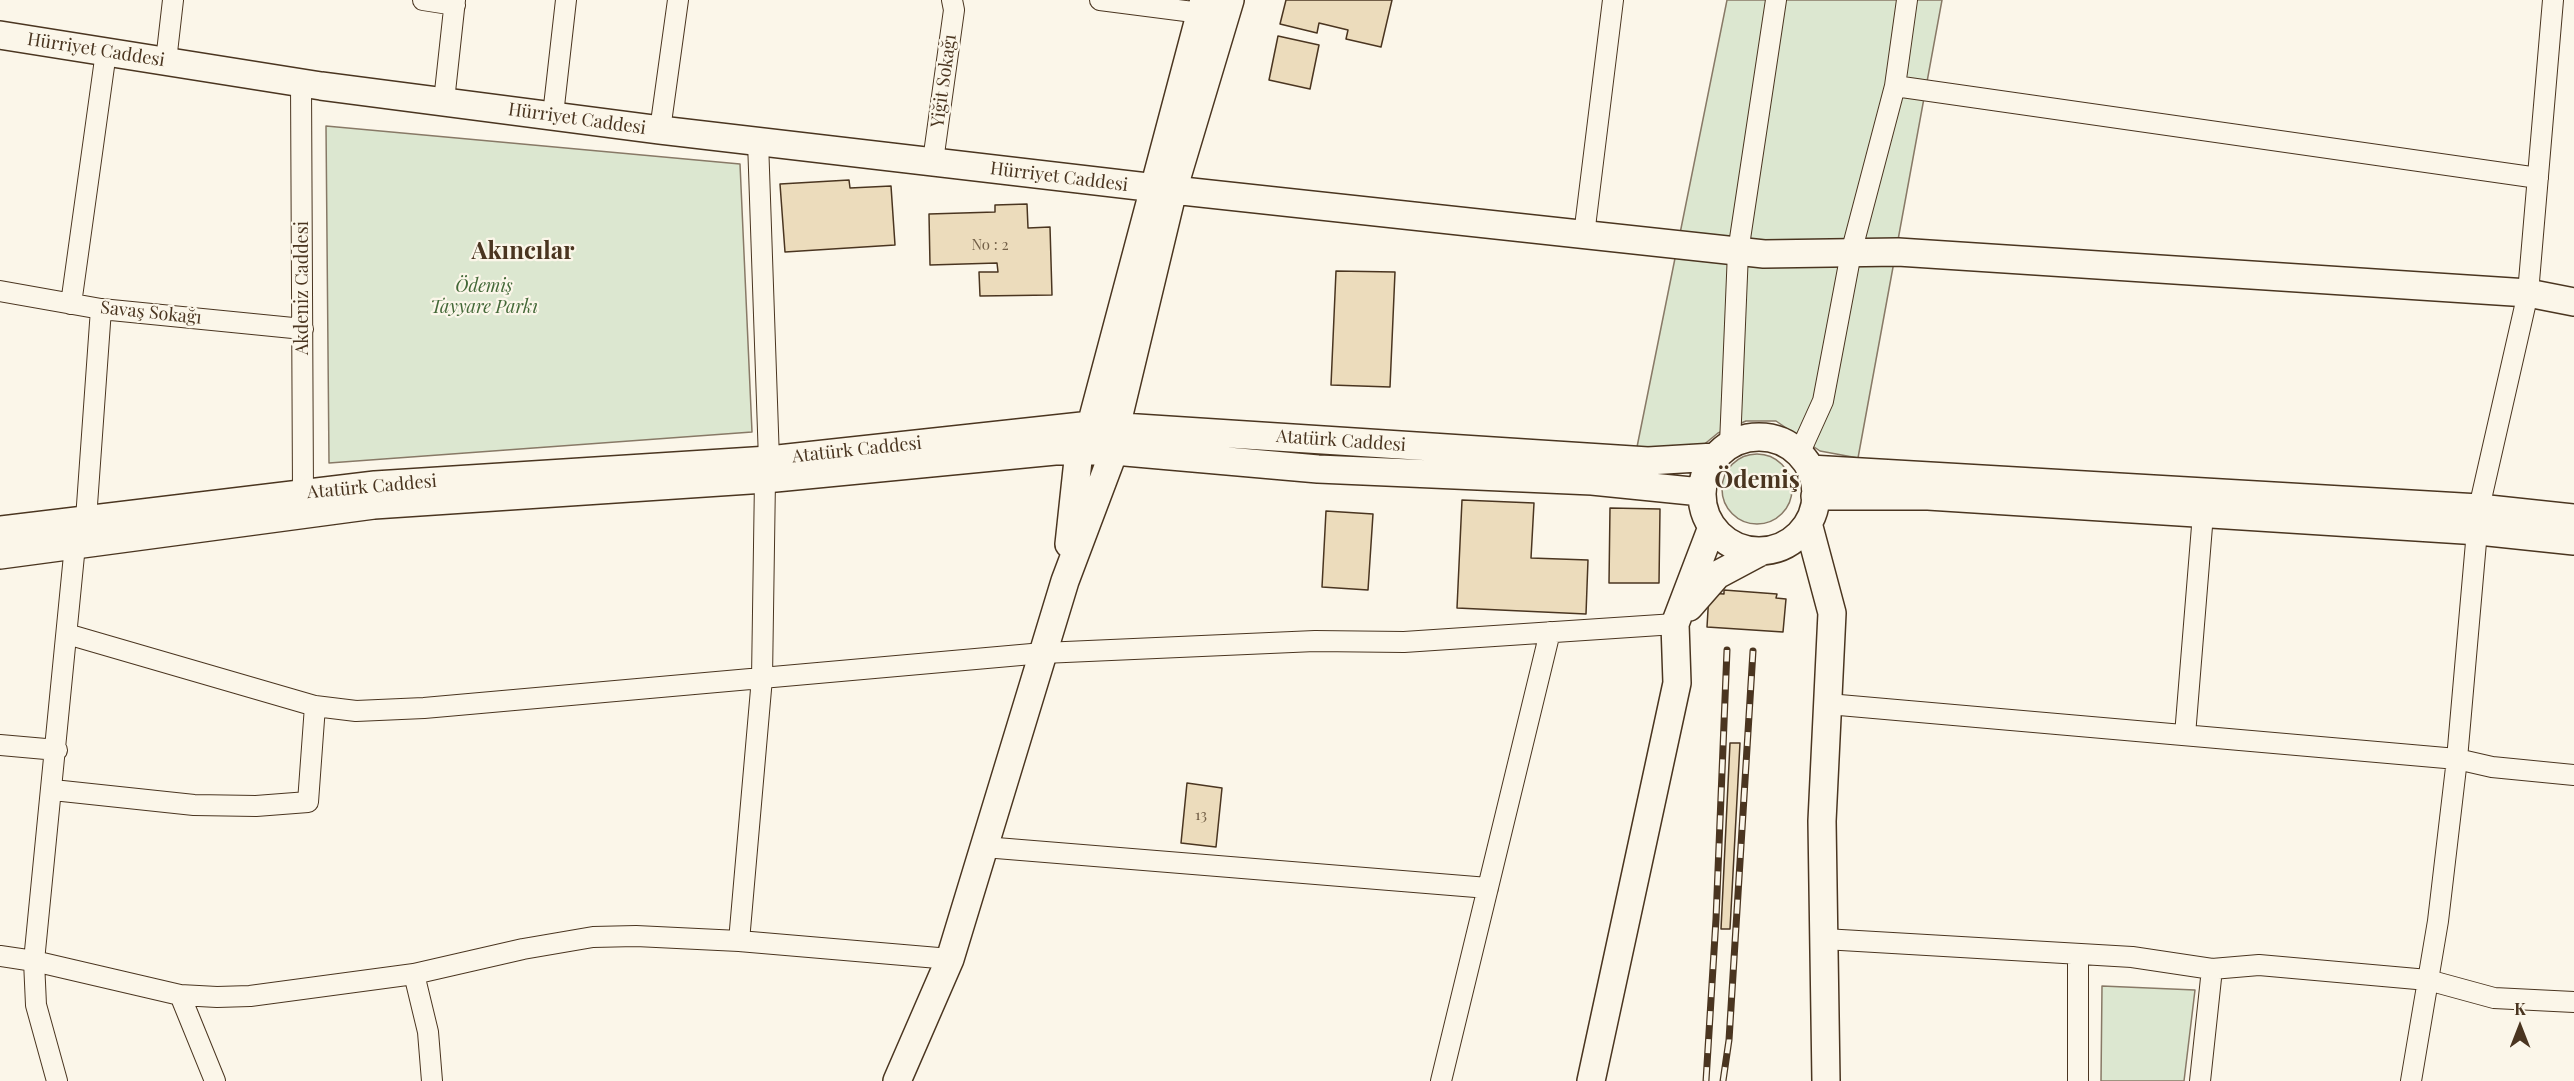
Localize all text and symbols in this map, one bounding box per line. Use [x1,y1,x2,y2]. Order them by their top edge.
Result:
street label: Hürriyet Caddesi [26,28,166,72]
street label: Yiğit Sokağı [927,33,961,129]
street label: Hürriyet Caddesi [507,99,647,139]
street label: Hürriyet Caddesi [989,158,1129,196]
street label: Akdeniz Caddesi [291,221,313,355]
house number: No : 2 [971,236,1009,254]
district label: Akıncılar [472,238,574,266]
park label: Ödemiş Tayyare Parkı [430,275,538,318]
street label: Savaş Sokağı [99,297,203,329]
street label: Atatürk Caddesi [1275,426,1407,456]
street label: Atatürk Caddesi [791,432,923,468]
district label: Ödemiş [1714,467,1800,495]
street label: Atatürk Caddesi [306,471,438,503]
house number: 13 [1195,806,1207,824]
north arrow [2490,997,2550,1057]
text: K [2514,998,2526,1019]

